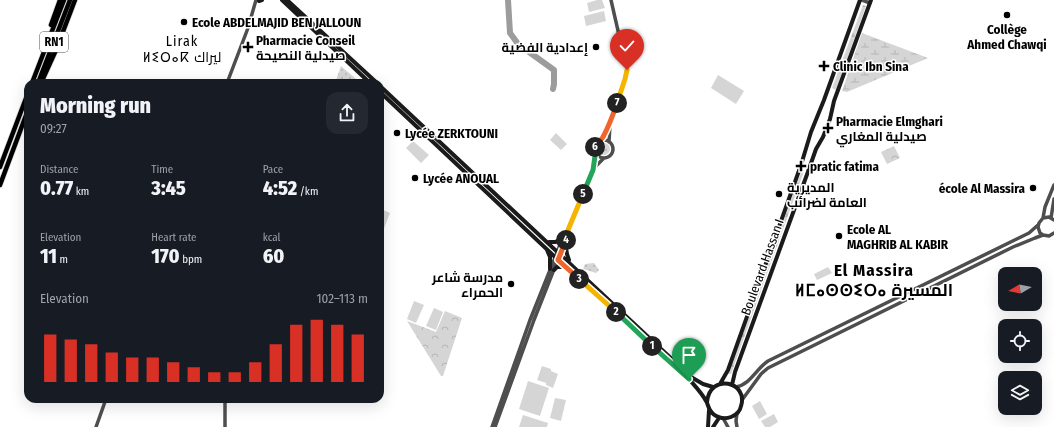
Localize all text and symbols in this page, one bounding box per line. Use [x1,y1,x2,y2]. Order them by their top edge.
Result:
marker: Collège Ahmed Chawqi [1002,10,1012,20]
place label: Ecole ABDELMAJID BEN JALLOUN [192,15,361,30]
marker: Ecole ABDELMAJID BEN JALLOUN [179,17,189,27]
place label: Collège Ahmed Chawqi [966,22,1047,52]
pin [610,29,644,70]
road number: RN1 [40,32,68,52]
district label: Lirak ⵍⵉⵔⴰⴽ ليراك [143,33,221,66]
place label: Pharmacie Conseil صيدلية النصيحة [256,33,356,63]
icon: check [616,35,638,57]
place label: إعدادية الفضية [501,40,588,56]
marker: Pharmacie Conseil صيدلية النصيحة [243,42,253,52]
marker: إعدادية الفضية [591,42,601,52]
place label: Clinic Ibn Sina [833,59,909,74]
marker: Clinic Ibn Sina [818,60,830,72]
text: Morning run [40,92,151,119]
button: share [326,92,368,134]
pin: 7 [607,93,627,113]
text: 7 [615,96,619,109]
place label: Pharmacie Elmghari صيدلية المغاري [836,114,943,148]
text: 09:27 [40,121,67,136]
marker: Pharmacie Elmghari صيدلية المغاري [823,123,833,133]
place label: Lycée ZERKTOUNI [405,126,498,141]
marker: Lycée ZERKTOUNI [392,128,402,138]
pin: 6 [585,137,605,157]
text: 6 [592,140,598,153]
place label: pratic fatima [810,159,880,174]
marker: pratic fatima [795,160,807,172]
text: Distance [40,163,79,176]
text: Time [151,163,173,176]
text: Pace [263,163,283,176]
place label: Lycée ANOUAL [423,171,499,186]
marker: Lycée ANOUAL [410,173,420,183]
text: 0.77 [40,176,73,200]
text: 3:45 [151,176,186,200]
text: 4:52 [263,176,297,200]
place label: المديرية العامة لضرائب [787,180,867,210]
place label: école Al Massira [939,181,1026,196]
marker: école Al Massira [1028,183,1038,193]
pin: 5 [573,184,593,204]
text: km [73,185,89,198]
text: /km [297,185,318,198]
text: 5 [580,187,586,200]
marker: المديرية العامة لضرائب [774,189,784,199]
street label: Boulevard Hassan I [738,217,787,317]
place label: Ecole AL MAGHRIB AL KABIR [847,222,949,252]
pin: 4 [556,230,576,250]
text: Elevation [40,231,81,244]
text: Heart rate [151,231,197,244]
text: kcal [263,231,280,244]
marker: Ecole AL MAGHRIB AL KABIR [834,231,844,241]
text: 4 [563,233,569,246]
text: 11 [40,244,57,268]
text: 170 [151,244,180,268]
text: 60 [263,244,284,268]
text: m [57,253,68,266]
text: bpm [180,253,202,266]
district label: El Massira ⵍⵎⴰⵙⵙⵉⵔⴰ المسيرة [795,260,953,301]
north arrow [998,267,1042,311]
map controls [998,267,1042,415]
pin: 3 [569,269,589,289]
place label: مدرسة شاعر الحمراء [431,270,503,300]
text: 3 [576,272,582,285]
marker: مدرسة شاعر الحمراء [506,279,516,289]
text: Elevation [40,291,89,306]
text: 102–113 m [316,291,368,306]
pin: 2 [606,302,626,322]
text: 2 [613,305,619,318]
button: locate [998,319,1042,363]
pin: 1 [642,336,662,356]
pin [672,338,706,379]
text: 1 [650,339,654,352]
icon: arrive [678,344,700,366]
button: layers [998,371,1042,415]

